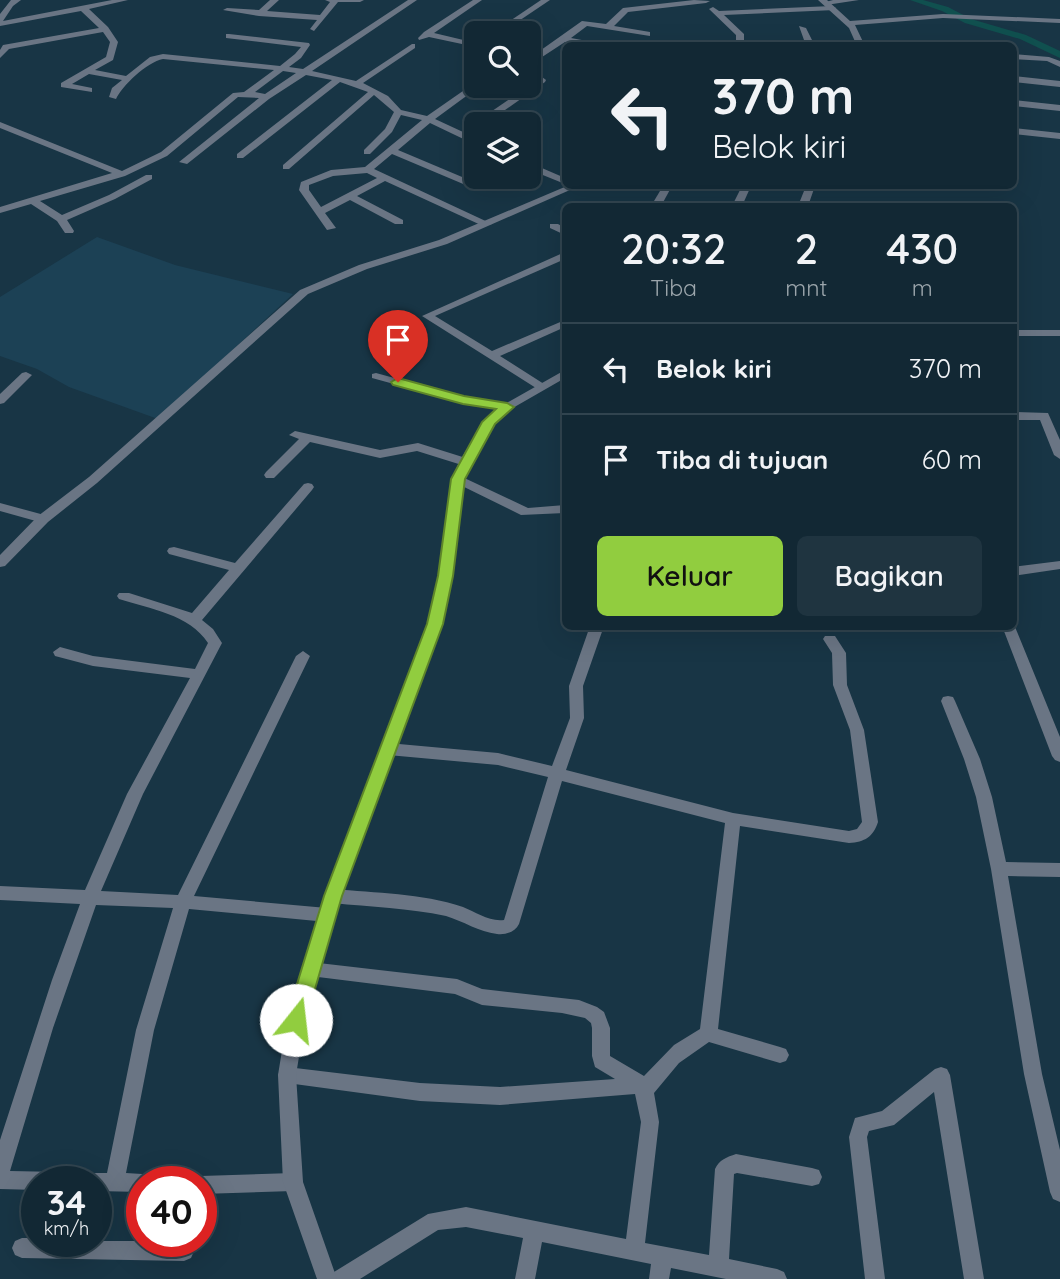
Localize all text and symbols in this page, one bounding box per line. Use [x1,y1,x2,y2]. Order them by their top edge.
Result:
map controls [464,21,541,189]
button: search [464,21,541,98]
text: 370 m [712,65,854,126]
icon: left [597,70,688,161]
button: layers [464,112,541,189]
text: Belok kiri [712,126,846,166]
text: 20:32 [621,222,726,275]
text: 2 [795,222,818,275]
text: 430 [886,222,958,275]
text: Tiba [650,273,697,302]
text: mnt [785,273,827,302]
text: m [912,273,933,302]
pin [368,310,428,382]
icon: arrive [379,321,417,359]
icon: left [597,350,635,388]
text: Belok kiri [656,352,772,385]
text: 370 m [909,352,982,385]
icon: arrive [597,441,635,479]
text: Tiba di tujuan [656,443,828,476]
text: 60 m [922,443,982,476]
button: Keluar [597,536,783,616]
button: Bagikan [797,536,982,616]
position arrow [259,983,333,1057]
speed limit sign: 40 [126,1166,217,1257]
text: 34 [47,1180,86,1224]
text: km/h [44,1217,89,1240]

